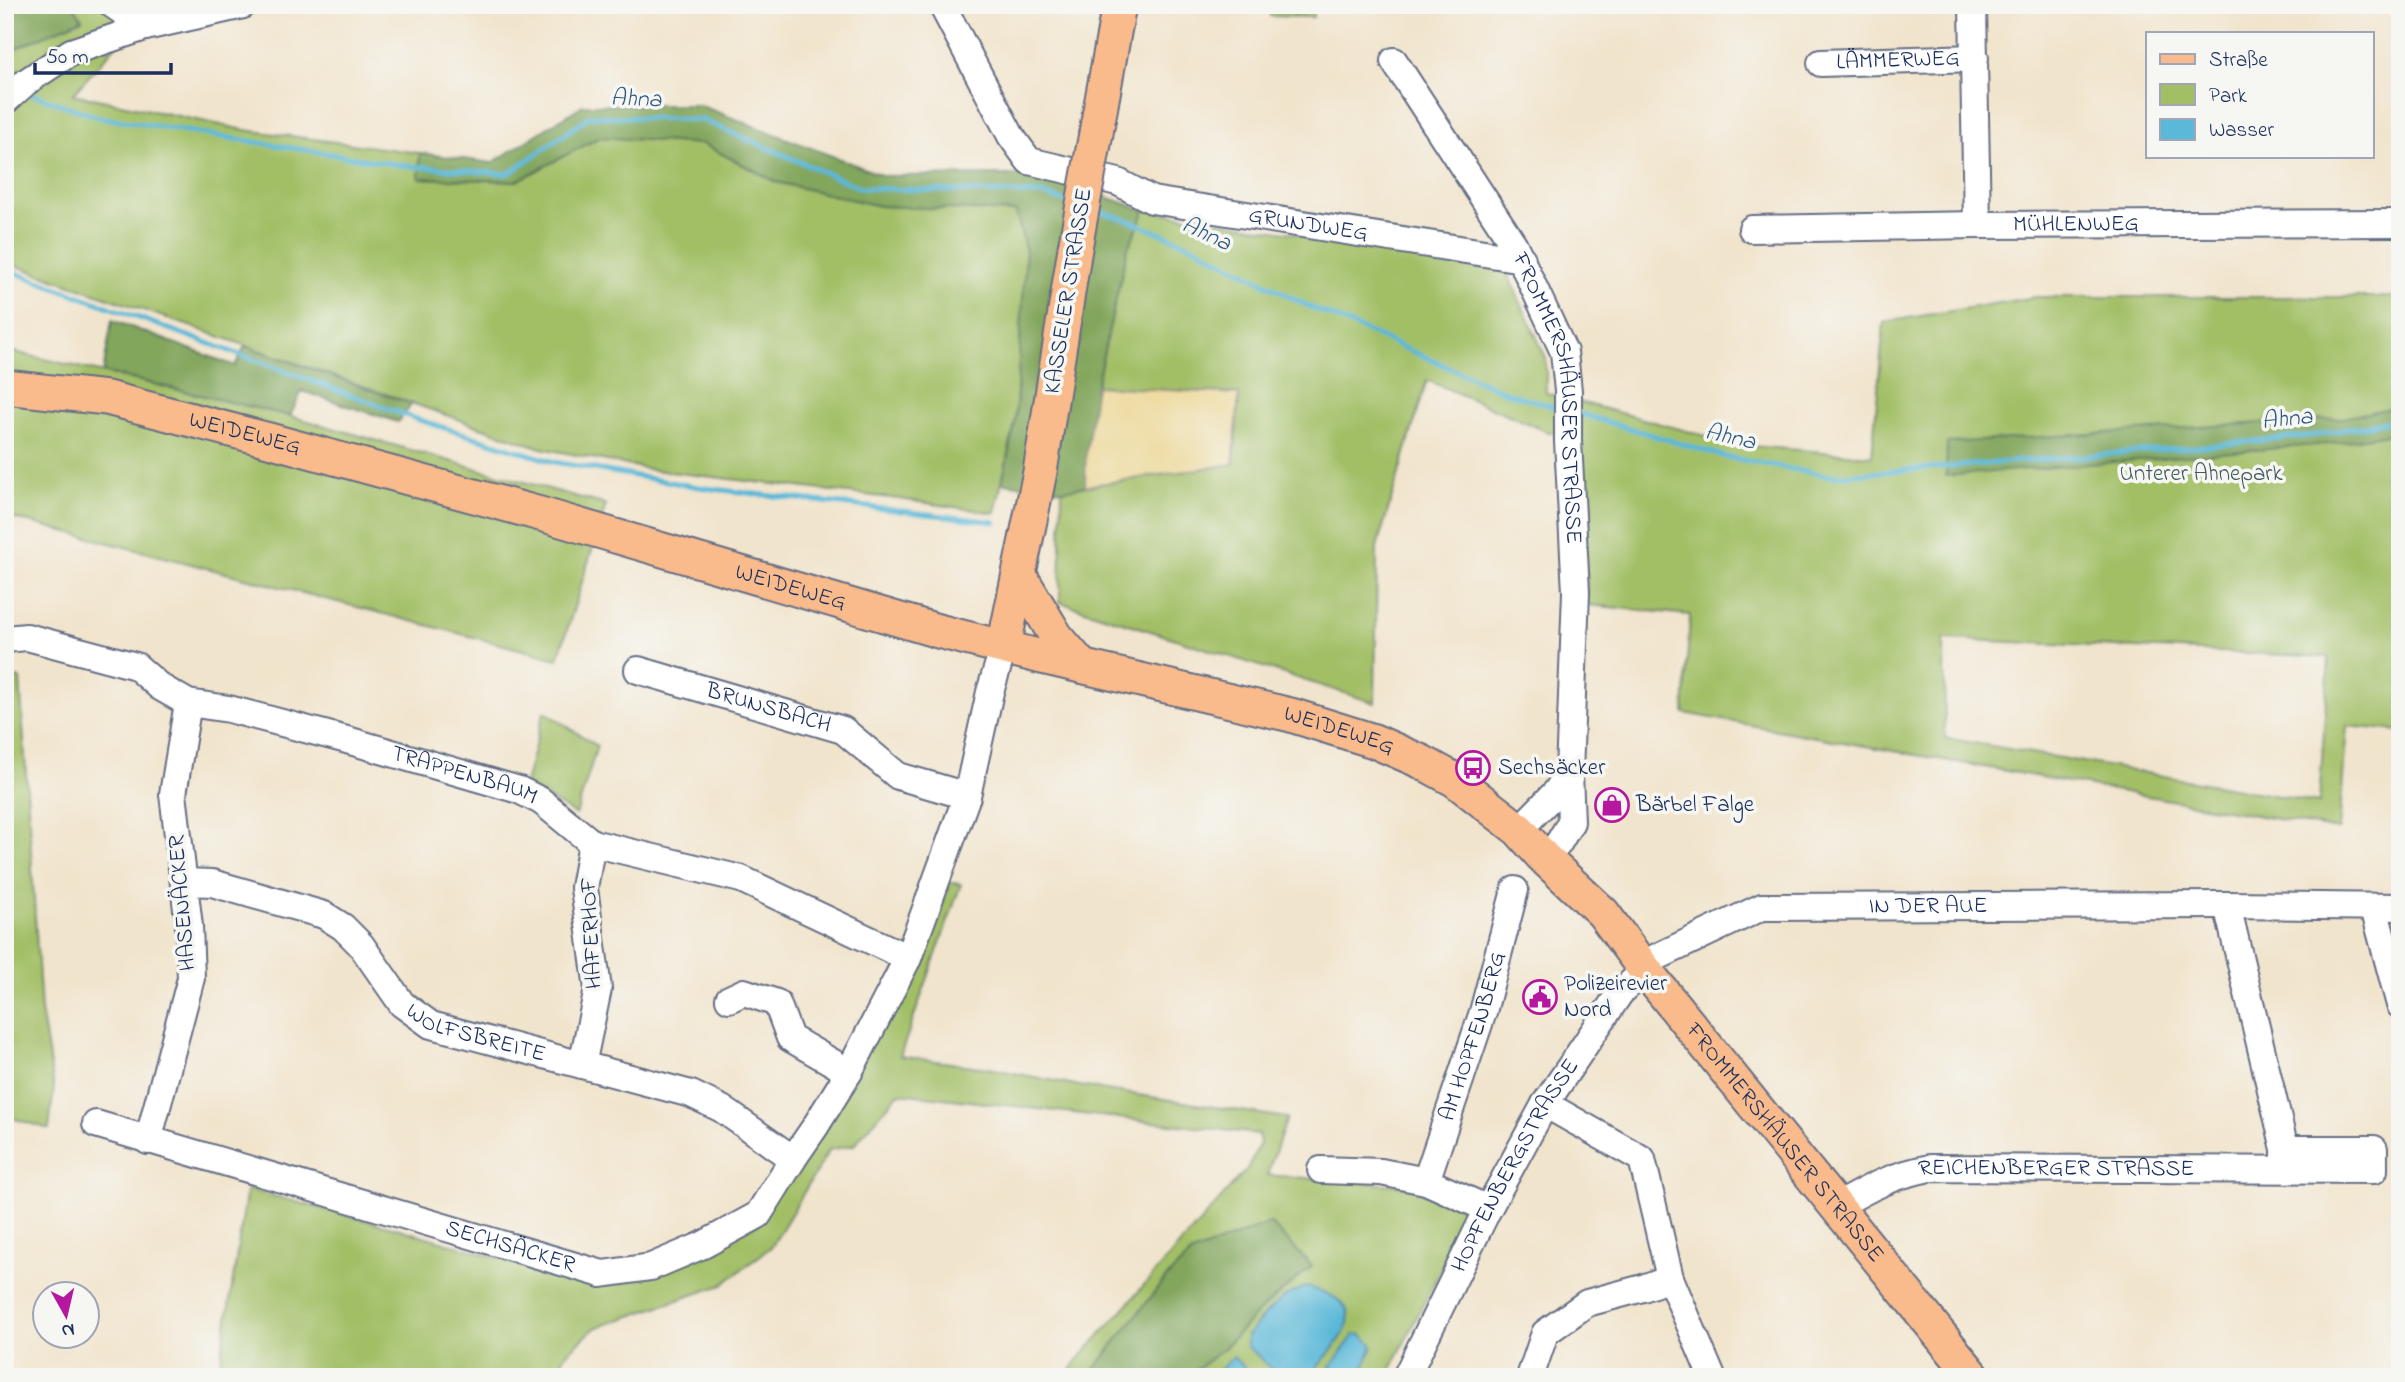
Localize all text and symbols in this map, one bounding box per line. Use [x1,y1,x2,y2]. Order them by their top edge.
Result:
scale bar [35,32,172,76]
legend [2146,32,2374,158]
street label: LÄMMERWEG [1836,42,1960,79]
text: 50 m [46,43,89,73]
text: Straße [2209,46,2268,76]
water label: Ahna [610,82,663,118]
text: Park [2209,82,2248,112]
text: Wasser [2209,116,2274,146]
street label: KASSELER STRASSE [1036,186,1102,396]
street label: GRUNDWEG [1246,199,1370,251]
water label: Ahna [1176,208,1237,262]
street label: MÜHLENWEG [2013,208,2139,241]
street label: FROMMERSHÄUSER STRASSE [1503,246,1590,545]
water label: Ahna [2260,400,2315,440]
street label: WEIDEWEG [185,403,304,464]
water label: Ahna [1701,415,1760,461]
park label: Unterer Ahnepark [2119,458,2283,491]
street label: WEIDEWEG [731,556,850,620]
street label: BRUNSBACH [701,674,835,742]
street label: WEIDEWEG [1280,697,1399,764]
street label: TRAPPENBAUM [387,737,544,813]
bus stop icon: Sechsäcker [1454,749,1492,787]
place label: Sechsäcker [1498,752,1606,785]
shop icon: Bärbel Falge [1593,786,1631,824]
place label: Bärbel Falge [1635,789,1755,823]
street label: HASENÄCKER [161,833,205,972]
street label: HAFERHOF [573,876,611,990]
street label: IN DER AUE [1869,890,1988,923]
street label: AM HOPFENBERG [1431,948,1515,1125]
place label: Polizeirevier Nord [1564,968,1668,1027]
public building icon: Polizeirevier Nord [1521,978,1559,1016]
street label: WOLFSBREITE [399,995,549,1071]
street label: FROMMERSHÄUSER STRASSE [1677,1015,1892,1270]
street label: HOPFENBERGSTRASSE [1443,1052,1588,1278]
street label: REICHENBERGER STRASSE [1916,1151,2194,1186]
street label: SECHSÄCKER [441,1212,579,1282]
north arrow [32,1280,102,1350]
text: N [60,1315,76,1344]

